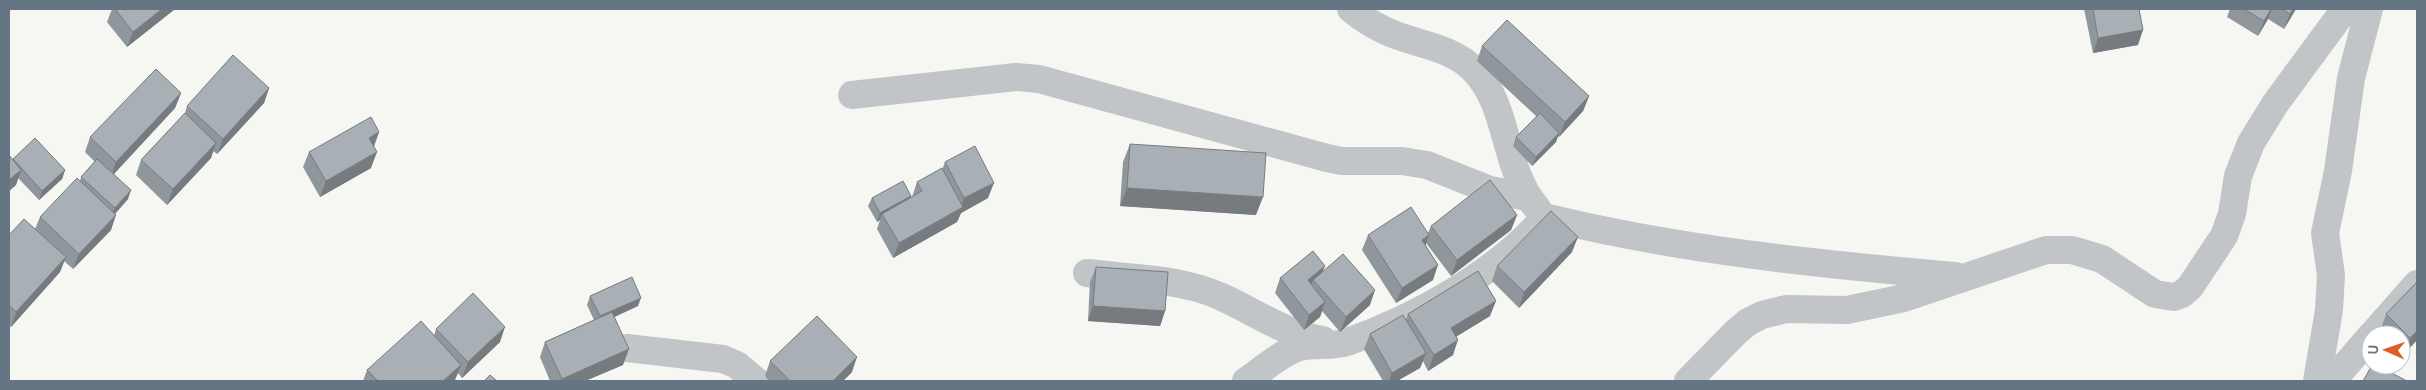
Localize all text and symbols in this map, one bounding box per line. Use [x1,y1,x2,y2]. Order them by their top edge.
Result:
north arrow [2361,325,2411,375]
text: U [2364,345,2382,355]

